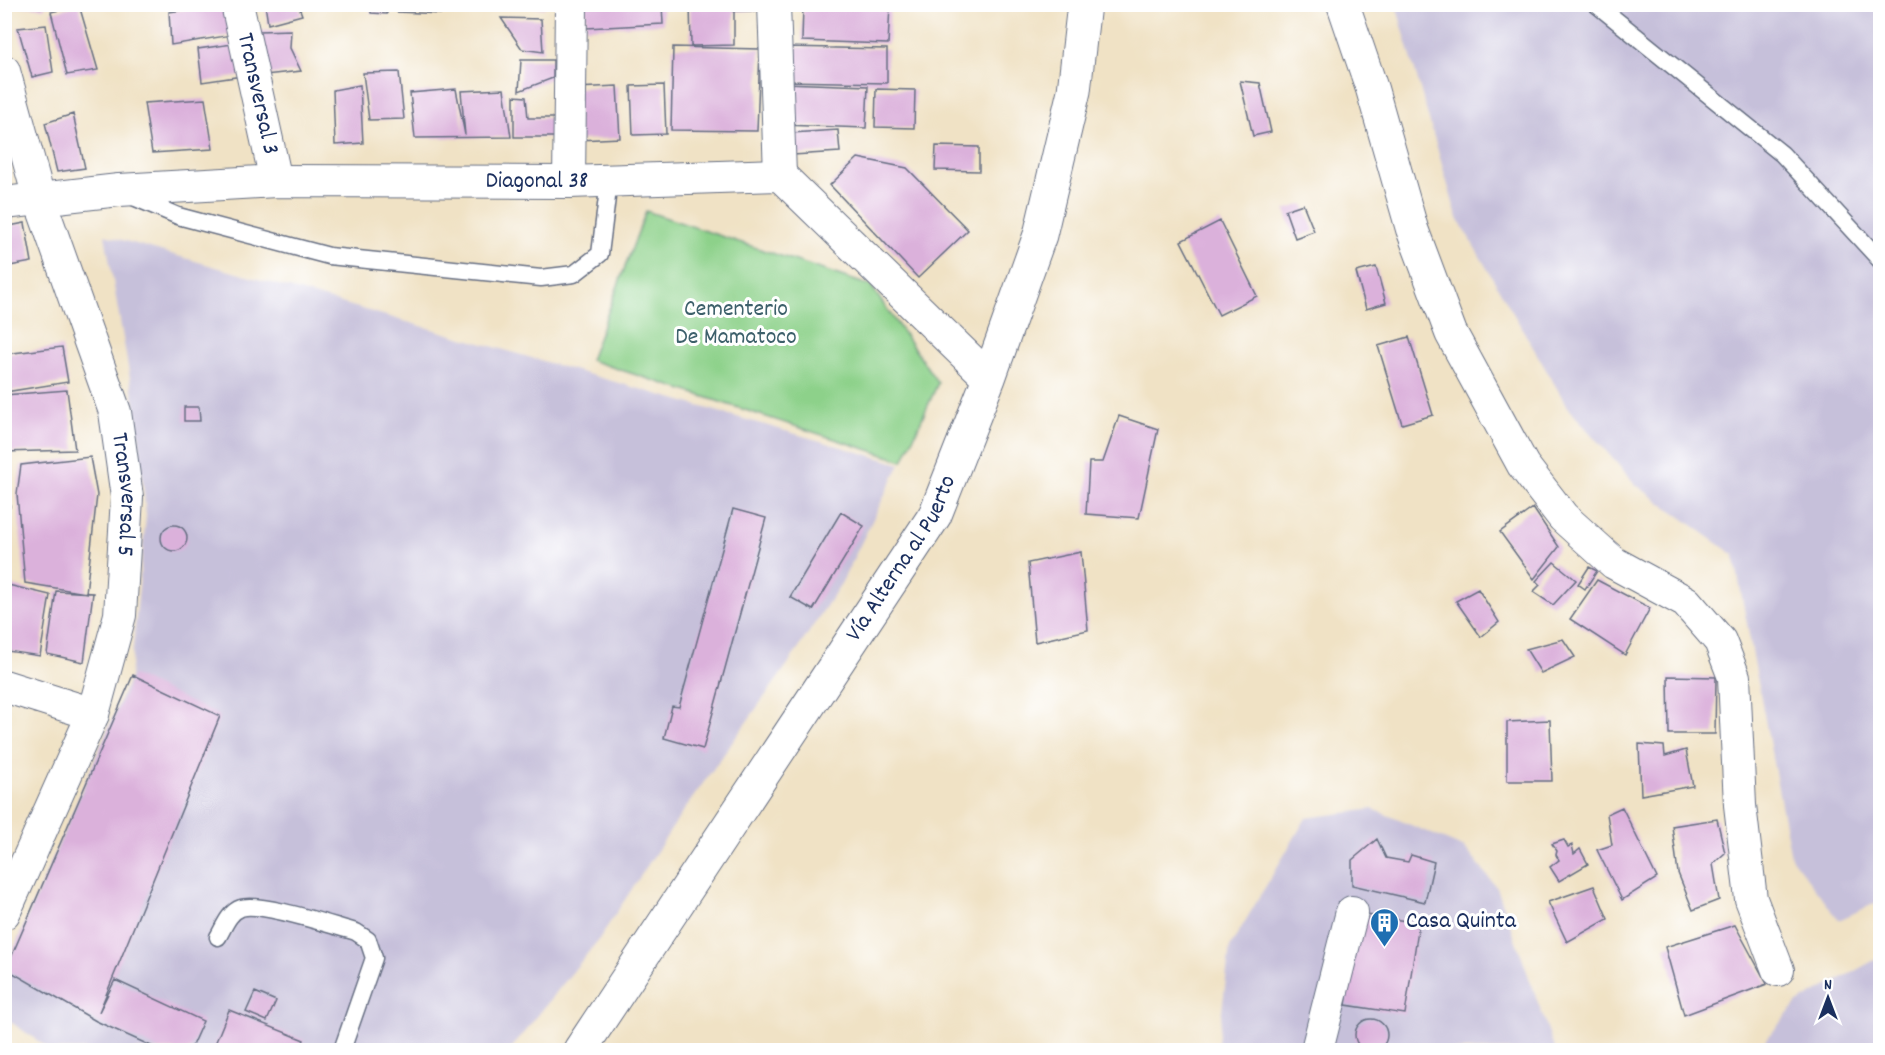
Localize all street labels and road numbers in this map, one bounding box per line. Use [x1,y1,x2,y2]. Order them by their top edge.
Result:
street label: Transversal 3 [227,30,287,158]
street label: Diagonal 38 [485,164,589,199]
street label: Transversal 5 [101,430,144,557]
street label: Vía Alterna al Puerto [838,470,966,649]

